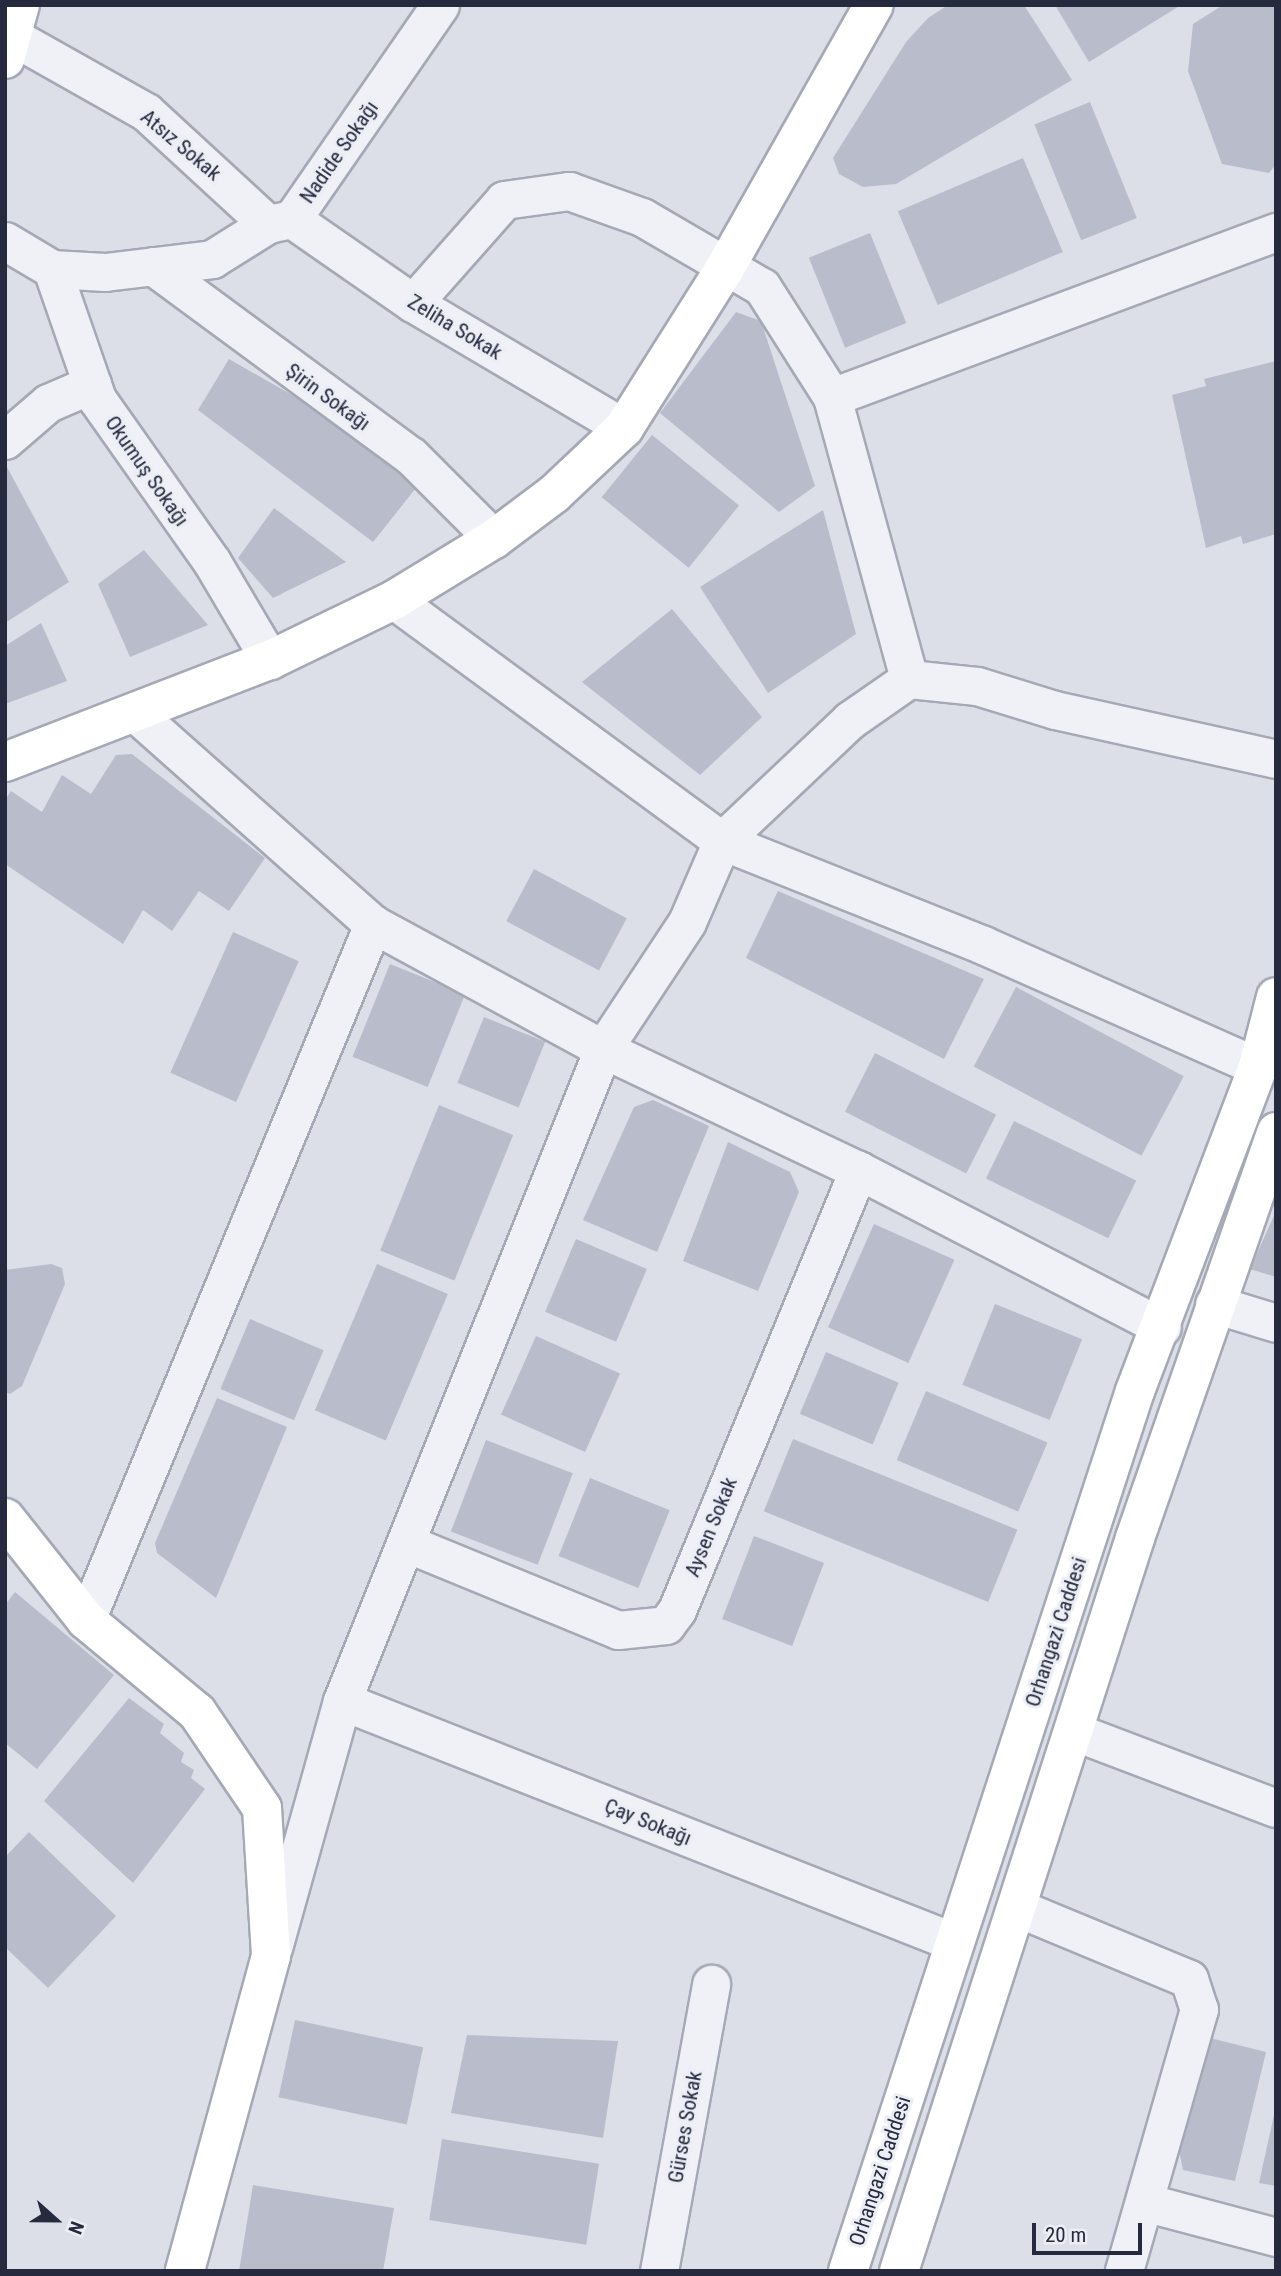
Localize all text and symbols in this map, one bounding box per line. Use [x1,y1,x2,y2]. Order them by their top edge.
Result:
street label: Nadide Sokağı [294,96,384,208]
street label: Atsız Sokak [136,104,226,186]
street label: Zeliha Sokak [403,289,507,365]
street label: Şirin Sokağı [281,358,375,436]
street label: Okumuş Sokağı [100,411,194,531]
street label: Aysen Sokak [680,1474,742,1580]
street label: Orhangazi Caddesi [1020,1554,1092,1710]
street label: Çay Sokağı [601,1793,695,1851]
street label: Gürses Sokak [663,2069,707,2185]
street label: Orhangazi Caddesi [844,2093,916,2249]
north arrow [21,2185,91,2255]
scale bar [1036,2210,1146,2254]
text: N [63,2218,89,2237]
text: 20 m [1045,2223,1086,2247]

